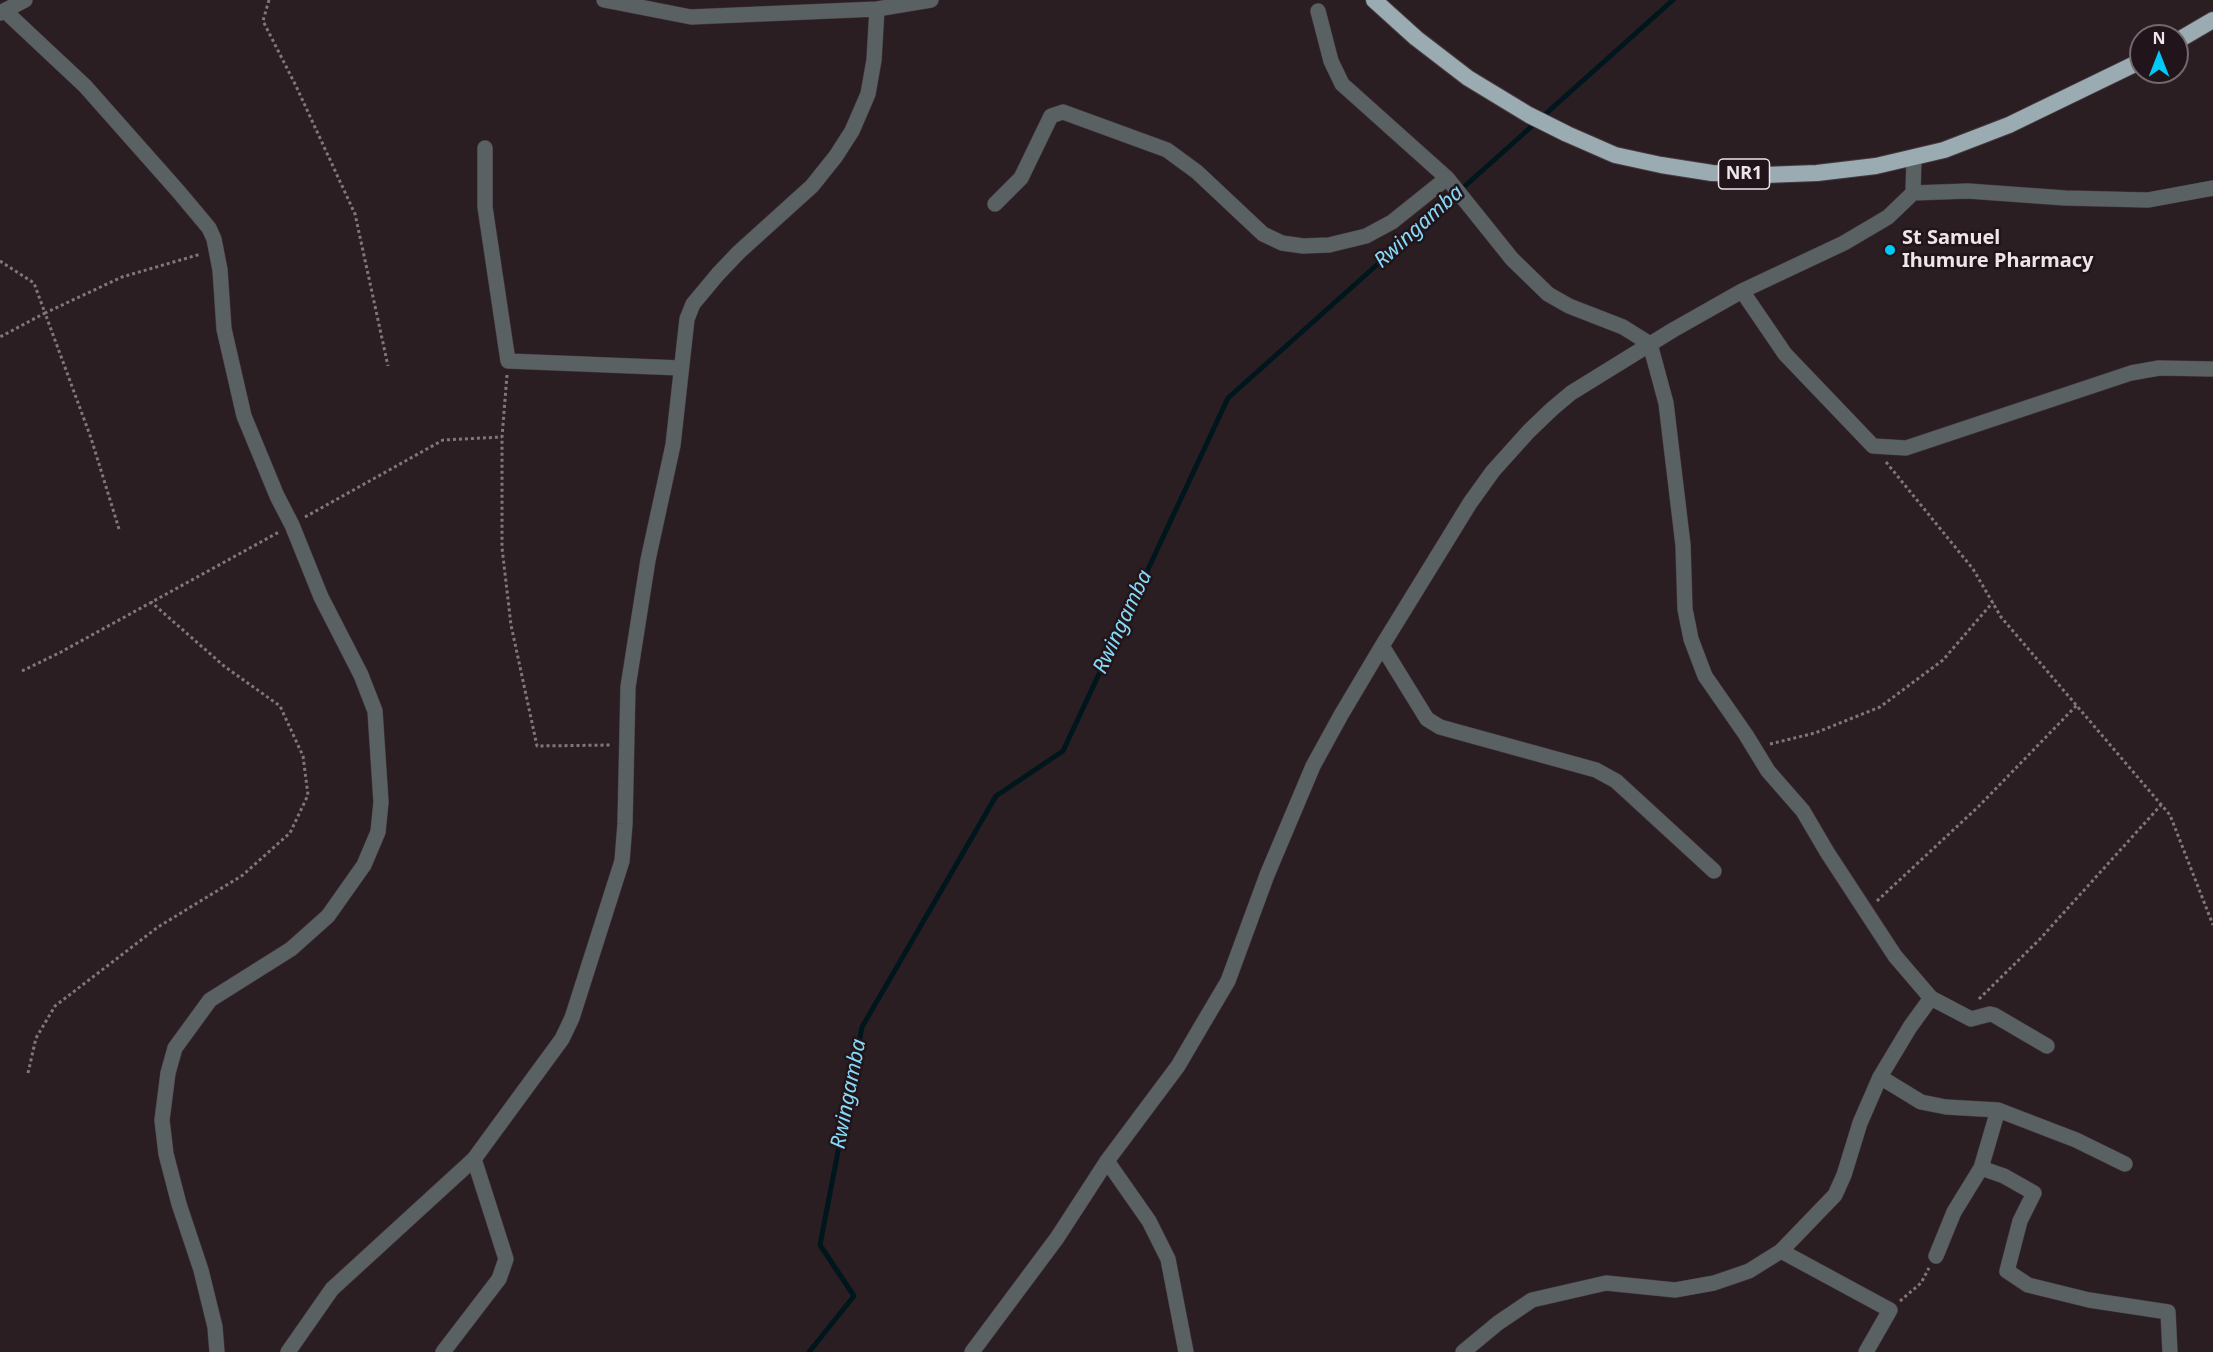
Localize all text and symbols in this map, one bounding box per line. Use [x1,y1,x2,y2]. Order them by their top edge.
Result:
north arrow [2129,24,2189,84]
text: N [2152,27,2166,49]
road number: NR1 [1718,159,1770,189]
water label: Rwingamba [1369,180,1469,274]
place label: St Samuel Ihumure Pharmacy [1902,226,2094,273]
marker: St Samuel Ihumure Pharmacy [1883,243,1897,257]
water label: Rwingamba [1088,566,1158,678]
water label: Rwingamba [826,1037,872,1151]

